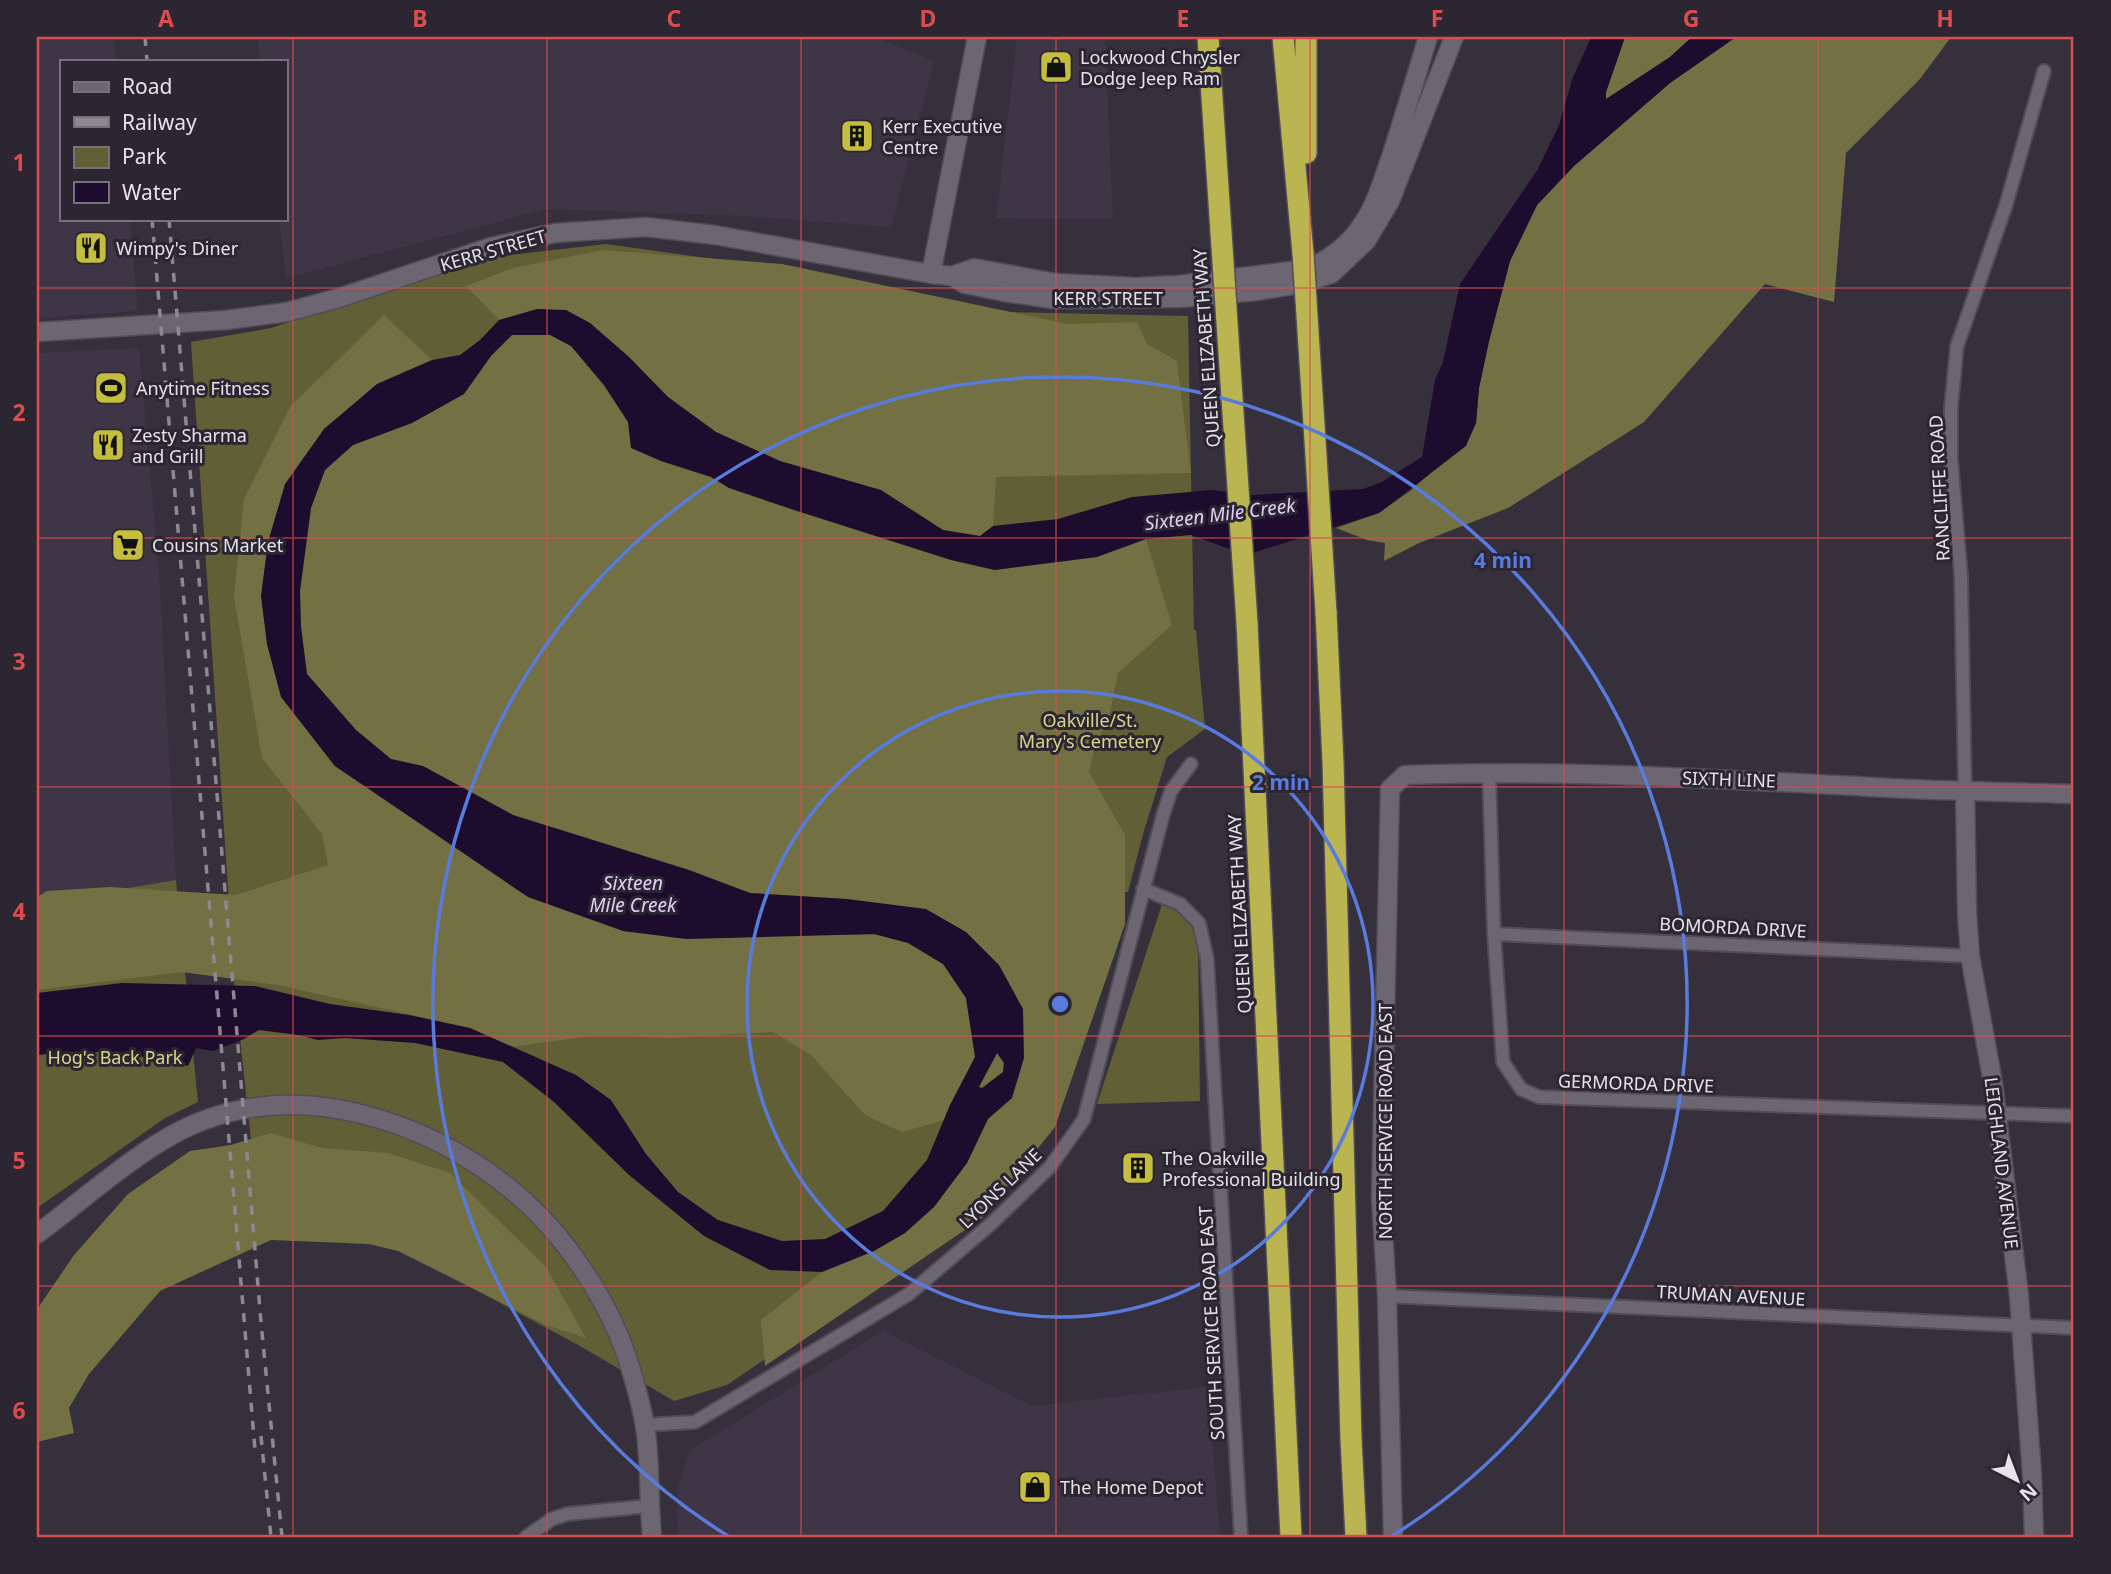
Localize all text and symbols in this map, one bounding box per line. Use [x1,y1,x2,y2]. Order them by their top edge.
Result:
text: A [158,2,174,34]
text: B [412,2,428,34]
text: C [667,2,682,34]
text: D [920,2,936,34]
text: E [1177,2,1189,34]
text: F [1431,2,1443,34]
text: G [1683,2,1699,34]
text: H [1936,2,1954,34]
place label: Lockwood Chrysler Dodge Jeep Ram [1080,45,1241,90]
shop icon: Lockwood Chrysler Dodge Jeep Ram [1037,48,1075,86]
legend [60,60,287,220]
text: Road [122,72,172,100]
text: Railway [122,108,197,136]
place label: Kerr Executive Centre [882,114,1002,159]
building icon: Kerr Executive Centre [838,117,876,155]
text: Park [122,142,167,170]
text: 1 [12,146,26,178]
text: Water [122,178,181,206]
street label: KERR STREET [437,223,549,277]
restaurant icon: Wimpy's Diner [72,229,110,267]
place label: Wimpy's Diner [116,236,239,260]
street label: QUEEN ELIZABETH WAY [1187,247,1225,448]
street label: KERR STREET [1053,286,1163,310]
sports icon: Anytime Fitness [92,369,130,407]
place label: Anytime Fitness [136,376,270,400]
text: 2 [12,396,26,428]
street label: RANCLIFFE ROAD [1923,414,1955,562]
place label: Zesty Sharma and Grill [132,423,247,468]
restaurant icon: Zesty Sharma and Grill [89,426,127,464]
water label: Sixteen Mile Creek [1143,492,1298,536]
supermarket icon: Cousins Market [109,526,147,564]
place label: Cousins Market [152,533,284,557]
text: 4 min [1474,546,1532,574]
text: 3 [12,645,26,677]
park label: Oakville/St. Mary's Cemetery [1019,708,1162,753]
street label: SIXTH LINE [1682,765,1776,793]
text: 2 min [1252,768,1310,796]
street label: QUEEN ELIZABETH WAY [1222,813,1256,1014]
water label: Sixteen Mile Creek [590,870,677,918]
text: 4 [12,895,26,927]
street label: BOMORDA DRIVE [1659,911,1807,943]
centre of rings [1048,992,1072,1016]
street label: NORTH SERVICE ROAD EAST [1373,1003,1397,1239]
park label: Hog's Back Park [48,1045,183,1069]
street label: GERMORDA DRIVE [1558,1068,1714,1098]
street label: LEIGHLAND AVENUE [1980,1076,2024,1250]
street label: LYONS LANE [954,1143,1046,1233]
text: 5 [12,1144,26,1176]
place label: The Oakville Professional Building [1162,1146,1341,1191]
building icon: The Oakville Professional Building [1119,1149,1157,1187]
street label: SOUTH SERVICE ROAD EAST [1193,1205,1229,1441]
street label: TRUMAN AVENUE [1656,1279,1806,1311]
text: 6 [12,1394,26,1426]
north arrow [1982,1444,2052,1514]
shop icon: The Home Depot [1016,1468,1054,1506]
place label: The Home Depot [1060,1475,1204,1499]
text: N [2014,1478,2043,1507]

